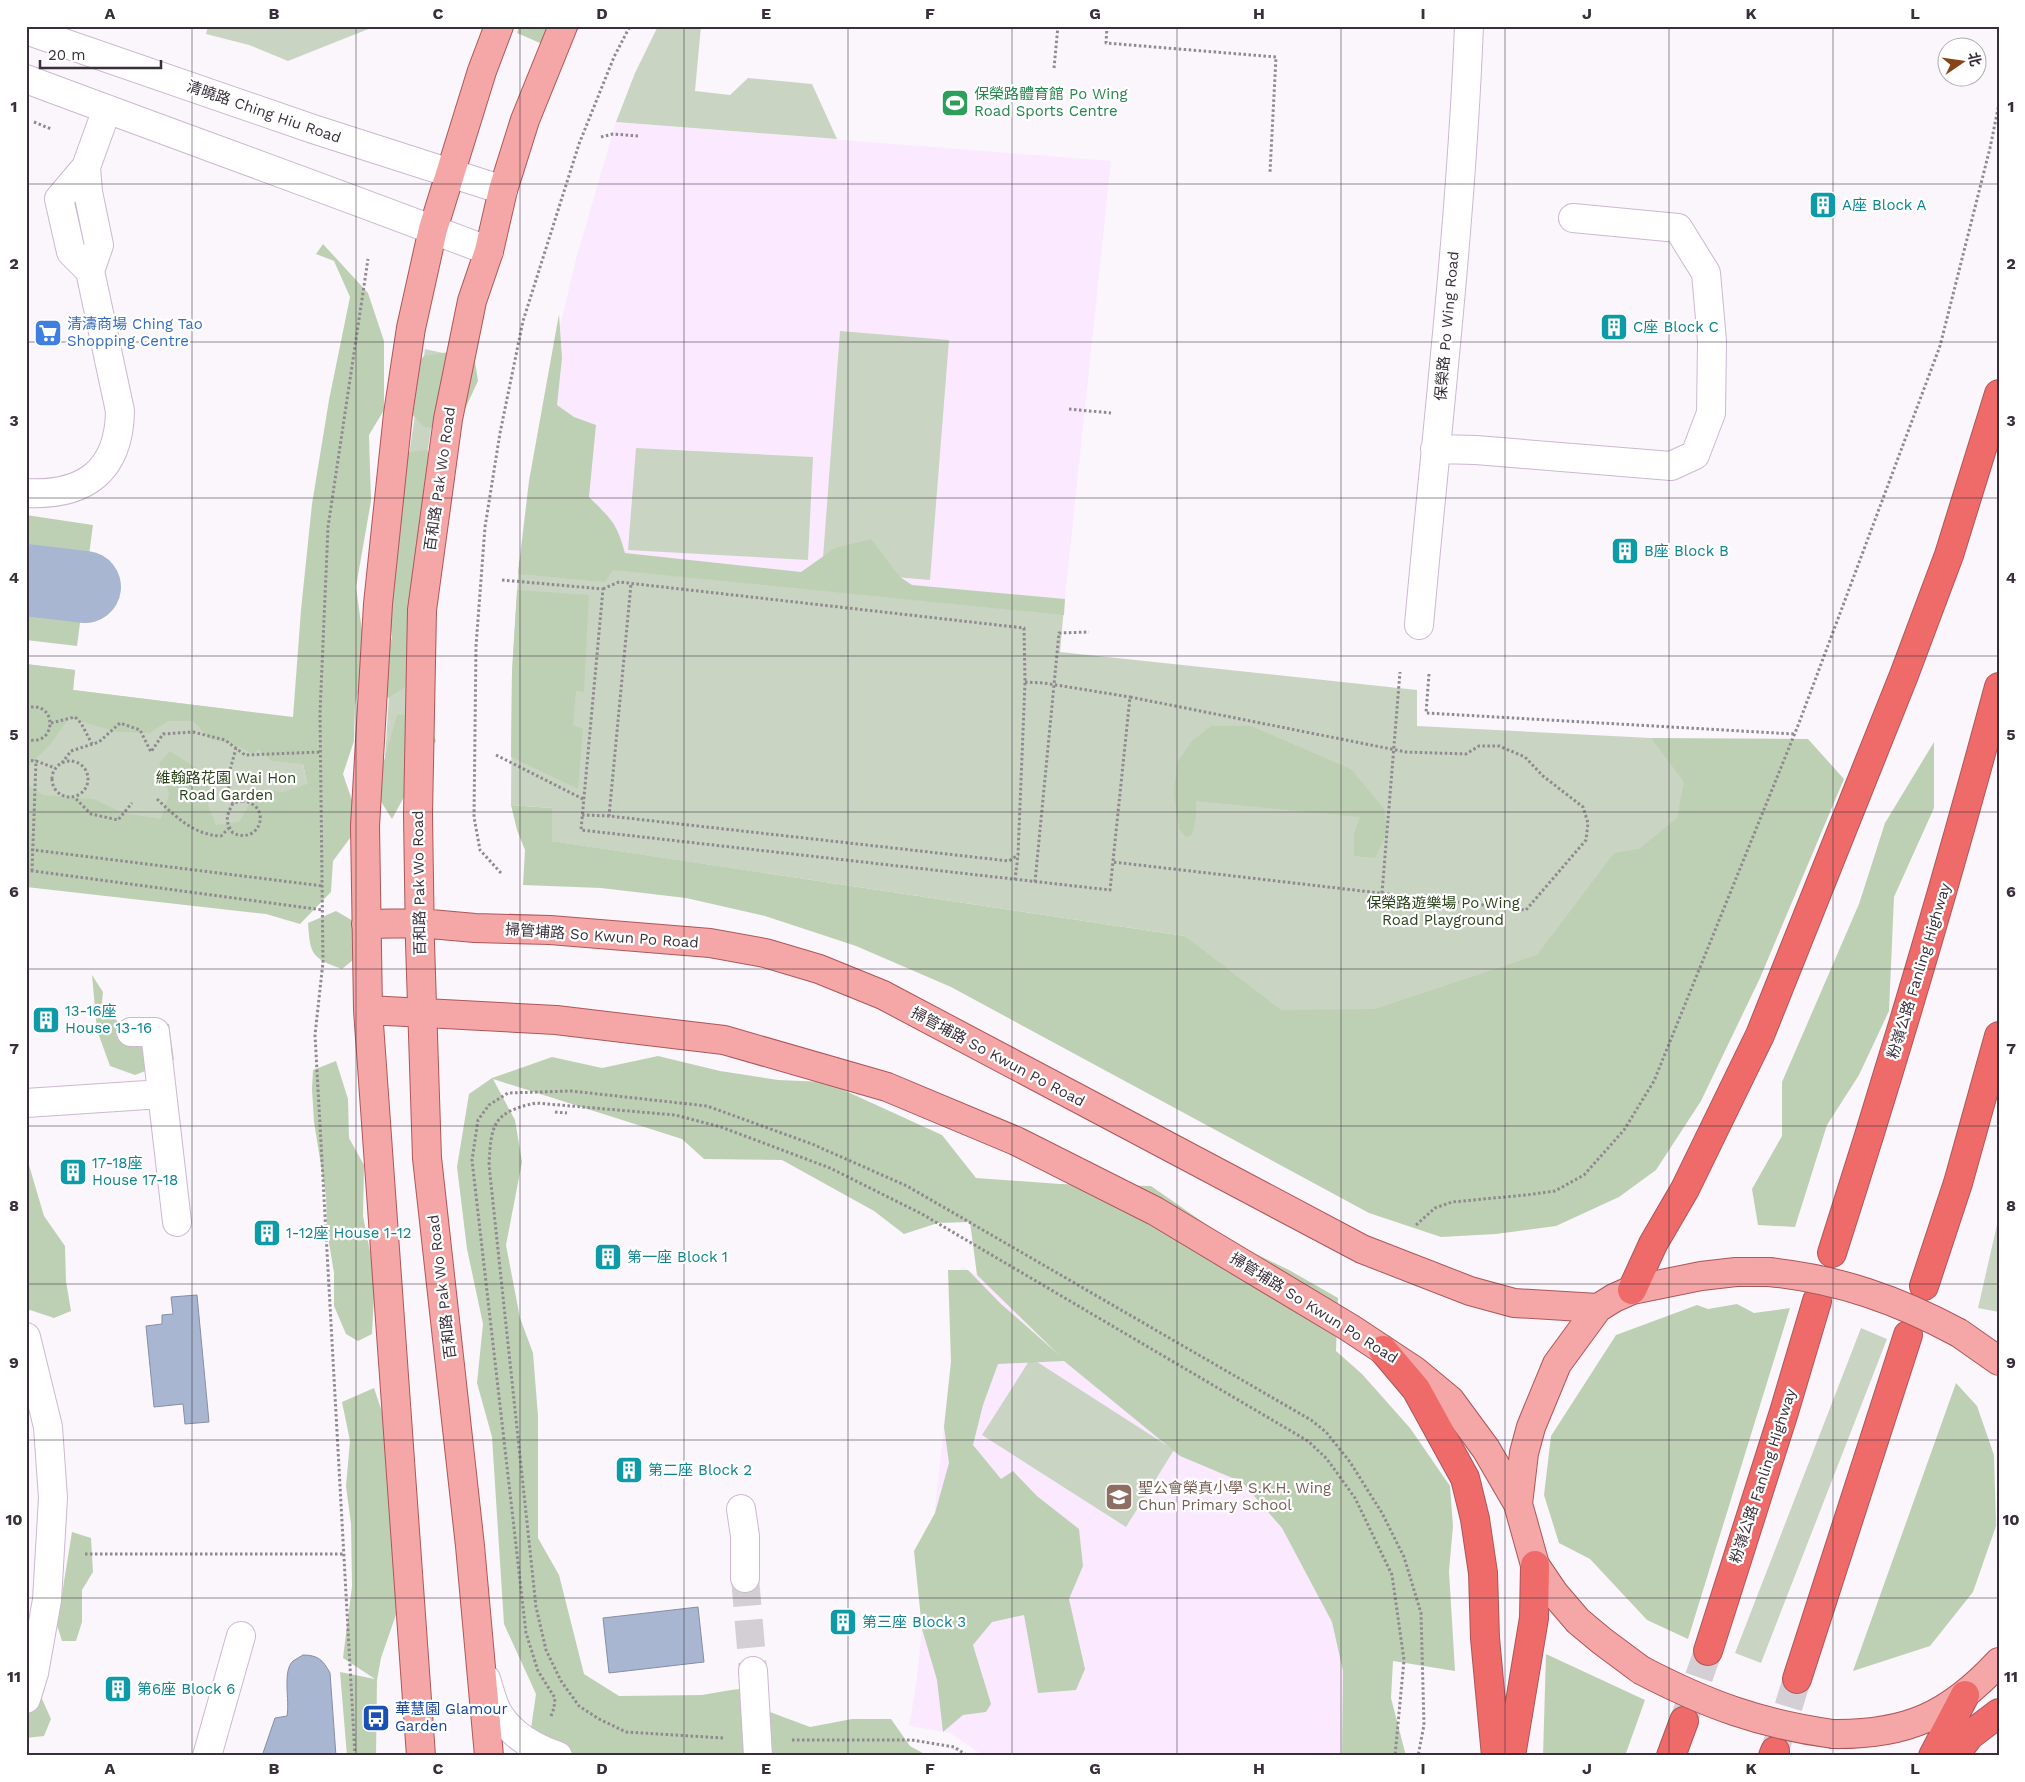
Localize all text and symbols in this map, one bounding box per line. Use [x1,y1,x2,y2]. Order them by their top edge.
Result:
text: A [105,4,116,23]
text: B [269,4,280,23]
text: C [433,4,444,23]
text: D [596,4,608,23]
text: E [761,4,771,23]
text: F [925,4,935,23]
text: G [1089,4,1101,23]
text: H [1253,4,1265,23]
text: I [1420,4,1426,23]
text: J [1582,4,1592,23]
text: K [1745,4,1757,23]
text: L [1910,4,1920,23]
scale bar [40,38,161,70]
north arrow [1938,38,1988,88]
text: 20 m [48,46,86,64]
text: 北 [1965,50,1984,68]
street label: 清曉路 Ching Hiu Road [184,77,344,147]
place label: 保榮路體育館 Po Wing Road Sports Centre [974,85,1128,120]
sports icon: 保榮路體育館 Po Wing Road Sports Centre [940,88,970,118]
text: 1 [11,97,17,116]
text: 1 [2008,97,2014,116]
building icon: A座 Block A [1808,190,1838,220]
place label: A座 Block A [1842,196,1926,214]
street label: 保榮路 Po Wing Road [1431,250,1463,402]
text: 2 [9,254,19,273]
text: 2 [2006,254,2016,273]
building icon: C座 Block C [1599,312,1629,342]
place label: 清濤商場 Ching Tao Shopping Centre [67,315,203,350]
supermarket icon: 清濤商場 Ching Tao Shopping Centre [33,318,63,348]
place label: C座 Block C [1633,318,1719,336]
street label: 百和路 Pak Wo Road [421,406,459,552]
text: 3 [9,411,19,430]
text: 3 [2006,411,2016,430]
building icon: B座 Block B [1610,536,1640,566]
place label: B座 Block B [1644,542,1729,560]
text: 4 [9,568,19,587]
text: 4 [2006,568,2016,587]
text: 5 [9,725,19,744]
text: 5 [2006,725,2016,744]
park label: 維翰路花園 Wai Hon Road Garden [156,769,296,804]
street label: 百和路 Pak Wo Road [409,810,429,956]
street label: 粉嶺公路 Fanling Highway [1884,881,1954,1061]
text: 6 [9,882,19,901]
text: 6 [2006,882,2016,901]
park label: 保榮路遊樂場 Po Wing Road Playground [1366,894,1520,929]
street label: 掃管埔路 So Kwun Po Road [505,920,699,952]
place label: 13-16座 House 13-16 [65,1002,152,1037]
street label: 掃管埔路 So Kwun Po Road [908,1004,1088,1110]
building icon: 13-16座 House 13-16 [31,1005,61,1035]
text: 7 [9,1039,19,1058]
text: 7 [2006,1039,2016,1058]
place label: 17-18座 House 17-18 [92,1154,178,1189]
building icon: 17-18座 House 17-18 [58,1157,88,1187]
text: 8 [9,1196,19,1215]
text: 8 [2006,1196,2016,1215]
street label: 百和路 Pak Wo Road [424,1214,460,1360]
building icon: 1-12座 House 1-12 [252,1218,282,1248]
place label: 1-12座 House 1-12 [286,1224,412,1242]
building icon: 第一座 Block 1 [593,1242,623,1272]
place label: 第一座 Block 1 [627,1248,728,1266]
street label: 掃管埔路 So Kwun Po Road [1227,1249,1401,1367]
text: 9 [9,1353,19,1372]
text: 9 [2006,1353,2016,1372]
street label: 粉嶺公路 Fanling Highway [1726,1386,1800,1566]
building icon: 第二座 Block 2 [614,1455,644,1485]
place label: 第二座 Block 2 [648,1461,752,1479]
place label: 聖公會榮真小學 S.K.H. Wing Chun Primary School [1138,1479,1331,1514]
school or university icon: 聖公會榮真小學 S.K.H. Wing Chun Primary School [1104,1482,1134,1512]
text: 10 [5,1510,23,1529]
text: 10 [2002,1510,2020,1529]
building icon: 第三座 Block 3 [828,1607,858,1637]
place label: 第三座 Block 3 [862,1613,966,1631]
text: 11 [7,1667,21,1686]
text: 11 [2004,1667,2018,1686]
building icon: 第6座 Block 6 [103,1674,133,1704]
place label: 第6座 Block 6 [137,1680,235,1698]
place label: 華慧園 Glamour Garden [395,1700,508,1735]
bus stop icon: 華慧園 Glamour Garden [361,1703,391,1733]
text: A [105,1759,116,1778]
text: B [269,1759,280,1778]
text: C [433,1759,444,1778]
text: D [596,1759,608,1778]
text: E [761,1759,771,1778]
text: F [925,1759,935,1778]
text: G [1089,1759,1101,1778]
text: H [1253,1759,1265,1778]
text: I [1420,1759,1426,1778]
text: J [1582,1759,1592,1778]
text: K [1745,1759,1757,1778]
text: L [1910,1759,1920,1778]

